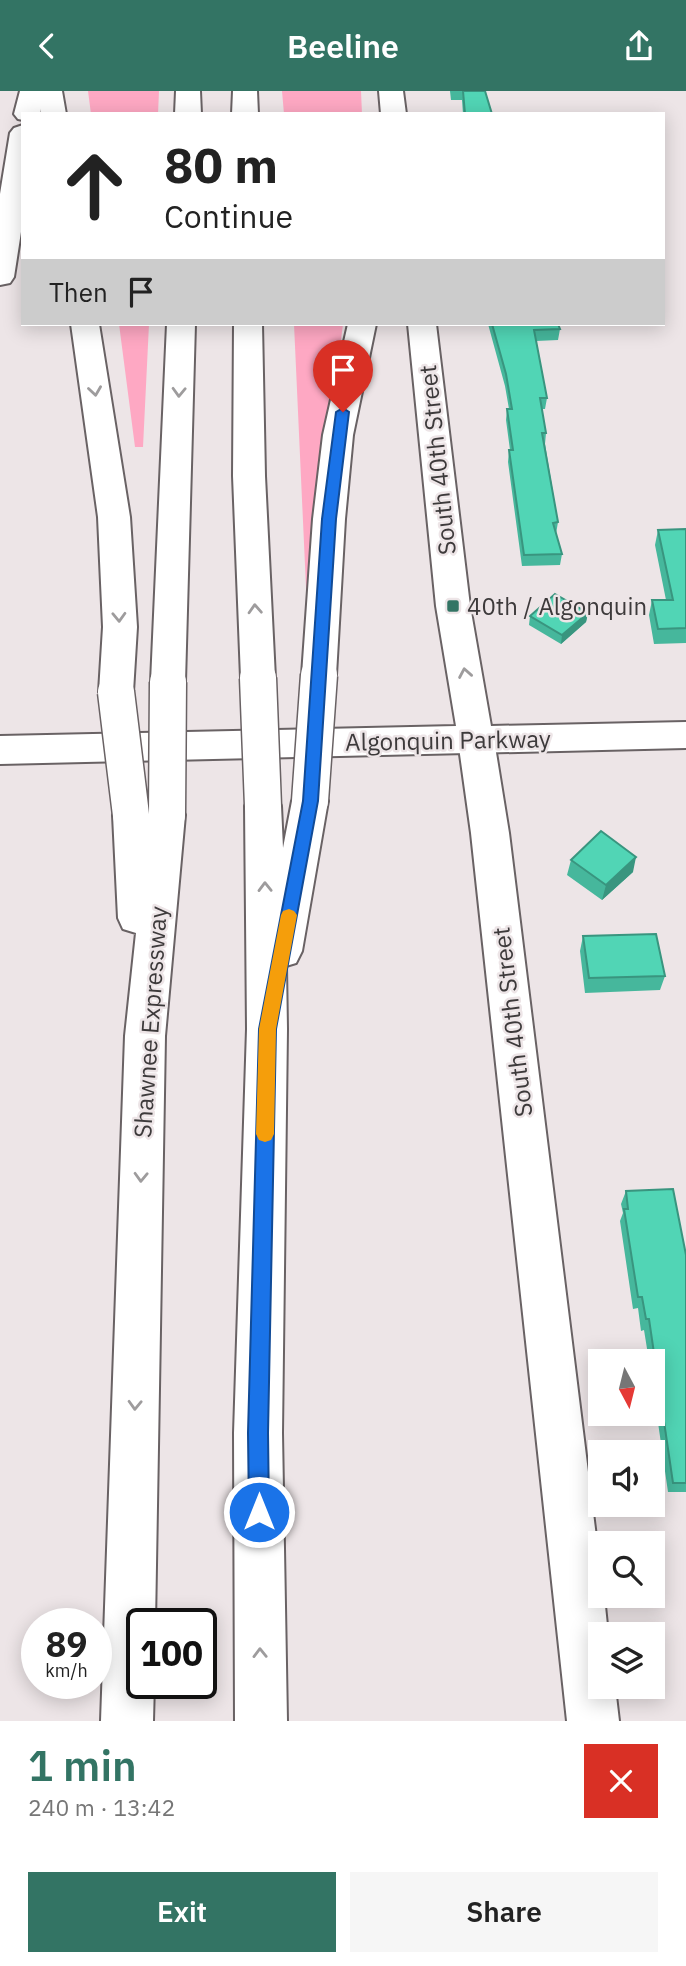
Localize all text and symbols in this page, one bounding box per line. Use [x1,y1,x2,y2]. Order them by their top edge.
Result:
text: Beeline [287,25,399,67]
icon: back [28,27,66,65]
icon: share [620,27,658,65]
text: 80 m [164,133,278,196]
icon: ahead [49,140,140,231]
text: Continue [164,195,293,237]
icon: arrive [122,273,160,311]
text: Then [49,275,108,309]
pin [313,340,373,412]
icon: arrive [324,351,362,389]
street label: South 40th Street [411,363,463,557]
one-way arrow [87,385,102,397]
one-way arrow [171,387,186,398]
place label: 40th / Algonquin [467,590,647,622]
marker: 40th / Algonquin [445,598,461,614]
one-way arrow [248,604,263,615]
one-way arrow [111,612,126,623]
one-way arrow [458,667,473,679]
street label: Algonquin Parkway [345,722,551,758]
one-way arrow [257,881,272,892]
street label: Shawnee Expressway [126,905,174,1139]
street label: South 40th Street [484,925,540,1119]
one-way arrow [133,1173,149,1183]
north arrow [588,1349,665,1426]
map controls [588,1349,665,1699]
one-way arrow [127,1400,143,1410]
button: sound [588,1440,665,1517]
position arrow [222,1475,296,1549]
button: search [588,1531,665,1608]
speed limit sign: 100 [126,1608,217,1699]
text: 89 [45,1621,88,1667]
button: layers [588,1622,665,1699]
one-way arrow [252,1647,268,1658]
text: km/h [45,1659,88,1682]
text: 1 min [28,1738,137,1793]
button: close [584,1744,658,1818]
text: 240 m · 13:42 [28,1792,175,1822]
button: Exit [28,1872,336,1952]
button: Share [350,1872,658,1952]

